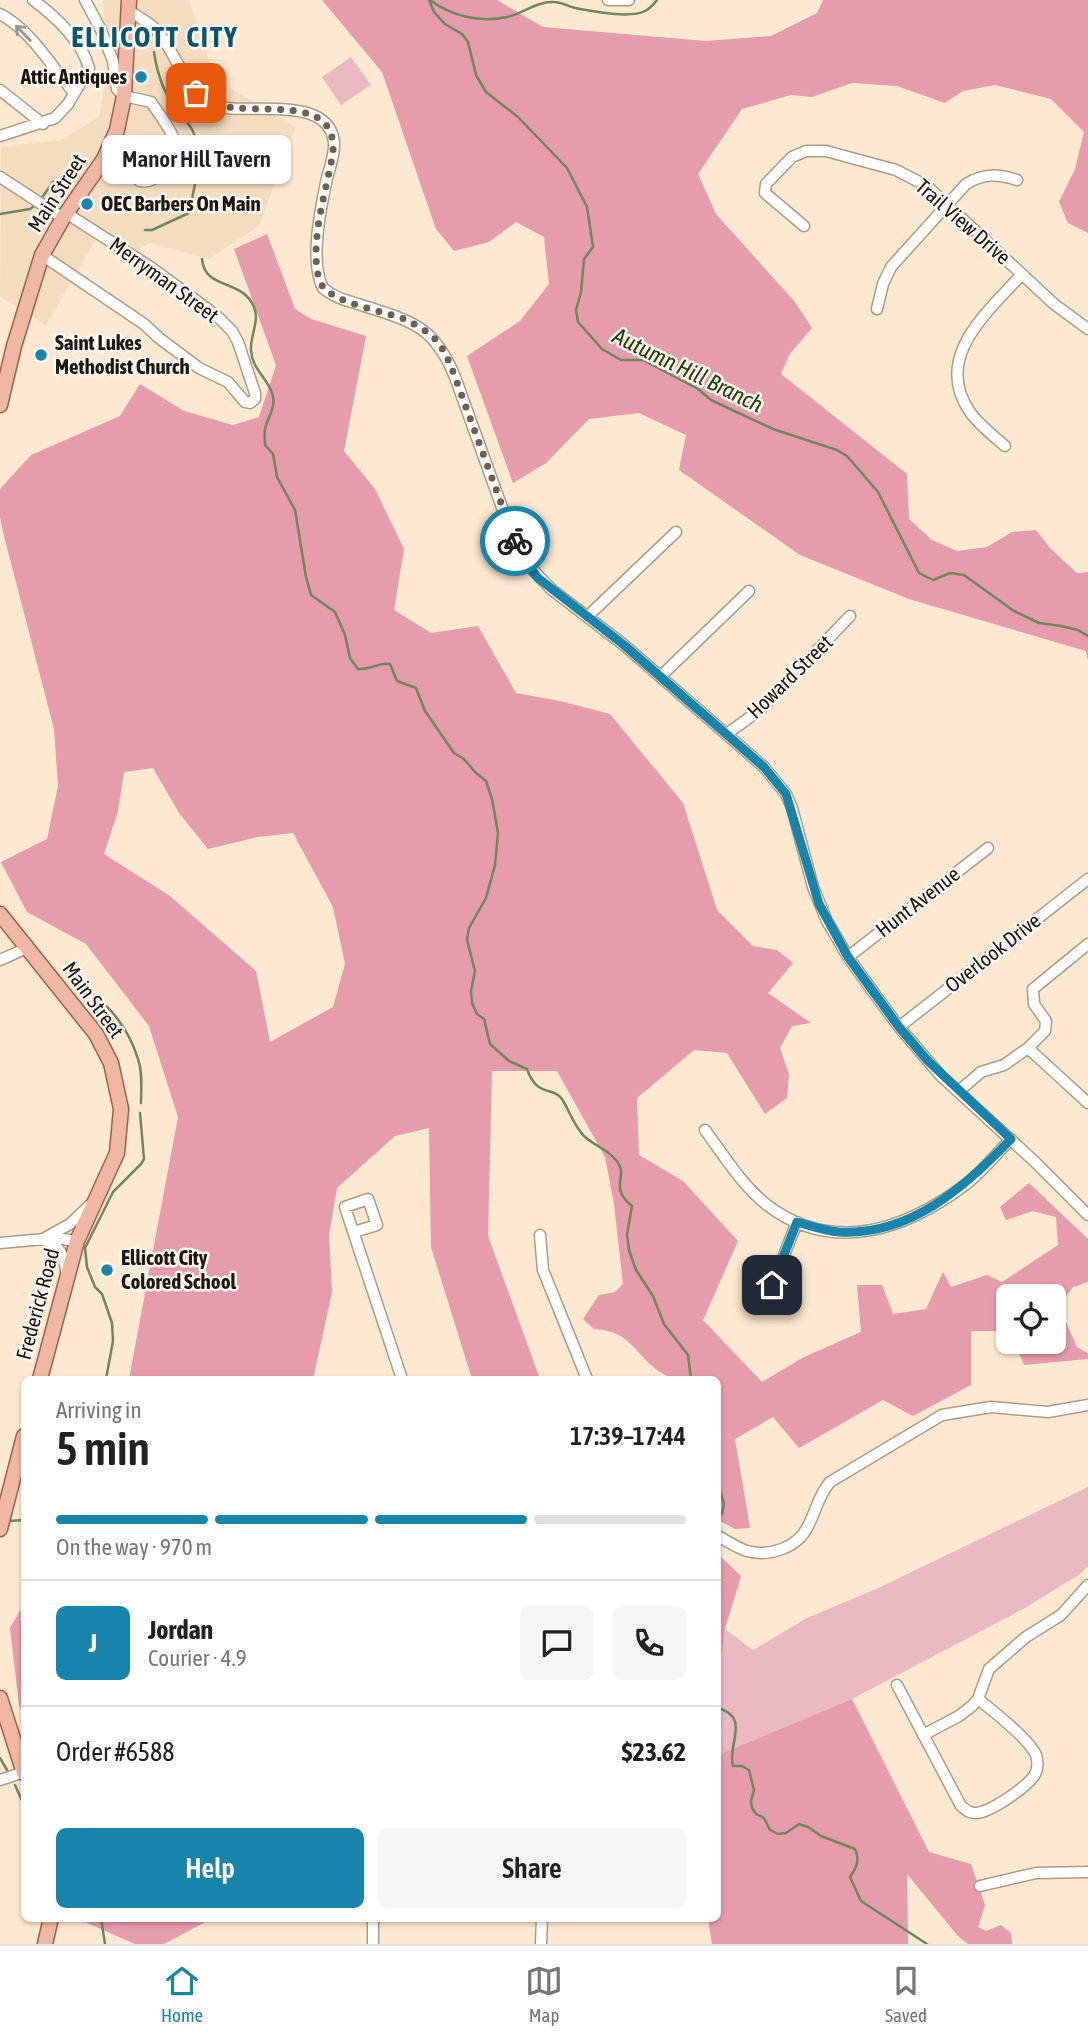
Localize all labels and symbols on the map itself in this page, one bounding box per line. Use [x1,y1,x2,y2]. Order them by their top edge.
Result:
district label: ELLICOTT CITY [71,21,239,53]
one-way arrow [15,25,32,42]
pin [166,63,226,123]
place label: Attic Antiques [20,64,128,88]
marker: Attic Antiques [133,69,149,85]
callout: Manor Hill Tavern [102,135,290,184]
street label: Main Street [22,149,90,236]
street label: Trail View Drive [911,174,1016,269]
place label: OEC Barbers On Main [101,191,261,215]
marker: OEC Barbers On Main [79,196,95,212]
street label: Merryman Street [105,232,224,327]
water label: Autumn Hill Branch [608,322,767,418]
place label: Saint Lukes Methodist Church [55,330,190,378]
marker: Saint Lukes Methodist Church [33,347,49,363]
courier [480,506,550,576]
street label: Howard Street [742,630,837,723]
street label: Hunt Avenue [871,861,964,941]
street label: Overlook Drive [940,908,1045,997]
street label: Main Street [58,957,129,1042]
place label: Ellicott City Colored School [121,1245,237,1293]
street label: Frederick Road [11,1246,63,1362]
pin [742,1255,802,1315]
marker: Ellicott City Colored School [99,1262,115,1278]

